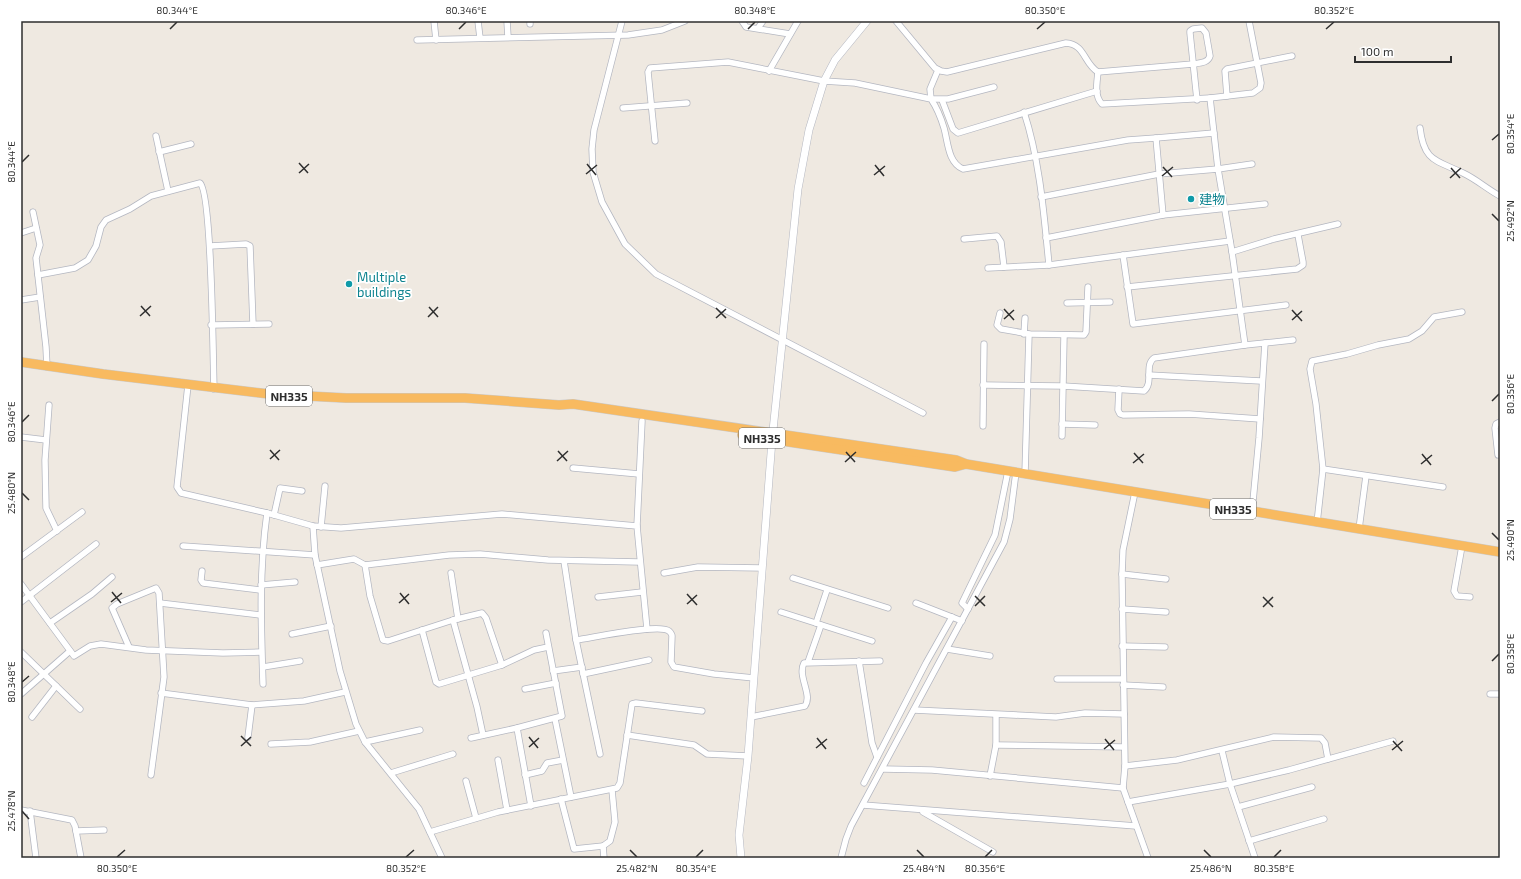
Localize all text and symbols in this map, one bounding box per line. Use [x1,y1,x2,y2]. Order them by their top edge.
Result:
text: 80.344°E [156,4,198,16]
text: 80.346°E [445,4,487,16]
text: 80.348°E [734,4,776,16]
text: 80.350°E [1025,4,1066,16]
text: 80.352°E [1314,4,1354,16]
scale bar [1355,38,1451,64]
text: 100 m [1361,44,1393,58]
text: 80.354°E [1504,113,1516,154]
text: 80.344°E [5,141,17,183]
place label: 建物 [1199,191,1225,207]
marker: 建物 [1186,194,1196,204]
text: 25.492°N [1504,200,1516,242]
place label: Multiple buildings [357,269,411,300]
marker: Multiple buildings [344,279,354,289]
text: 80.356°E [1504,373,1516,414]
road number: NH335 [266,386,312,406]
text: 80.346°E [5,401,17,443]
road number: NH335 [739,428,785,448]
text: 25.480°N [5,472,17,514]
road number: NH335 [1210,499,1256,519]
text: 25.490°N [1504,519,1516,561]
text: 80.358°E [1504,633,1516,674]
text: 80.348°E [5,661,17,703]
text: 25.478°N [5,790,17,832]
text: 80.350°E [97,862,138,874]
text: 80.352°E [386,862,426,874]
text: 25.482°N [616,862,658,874]
text: 80.354°E [676,862,717,874]
text: 25.484°N [903,862,945,874]
text: 80.356°E [965,862,1006,874]
text: 25.486°N [1190,862,1232,874]
text: 80.358°E [1254,862,1295,874]

